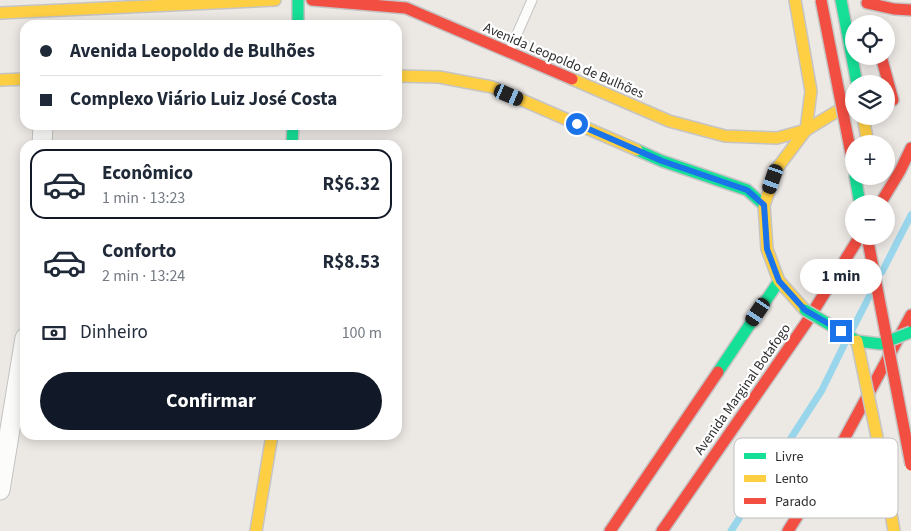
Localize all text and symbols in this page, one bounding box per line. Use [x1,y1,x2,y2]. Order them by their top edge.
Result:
map controls [845,15,895,245]
button: locate [845,15,895,65]
street label: Avenida Leopoldo de Bulhões [480,18,647,104]
text: Avenida Leopoldo de Bulhões [70,38,315,65]
button: layers [845,75,895,125]
car [492,82,525,108]
text: Complexo Viário Luiz José Costa [70,86,337,113]
route start [566,113,588,135]
button: + [845,135,895,185]
text: Econômico [102,160,193,187]
icon: car [42,162,87,207]
car [761,162,784,196]
text: R$6.32 [323,171,380,198]
text: 1 min · 13:23 [102,187,185,209]
button: − [845,195,895,245]
text: Conforto [102,238,176,265]
icon: car [42,240,87,285]
text: R$8.53 [323,249,380,276]
callout: 1 min [800,258,882,294]
text: 2 min · 13:24 [102,265,185,287]
text: 1 min [822,265,860,287]
car [743,295,772,329]
icon: cash [40,319,68,347]
text: Dinheiro [80,319,148,346]
street label: Avenida Marginal Botafogo [690,320,796,459]
route end [830,320,852,342]
text: 100 m [342,322,382,344]
button: Confirmar [40,372,382,430]
legend [734,438,898,518]
text: Livre [775,447,804,467]
text: Lento [775,469,808,489]
text: Parado [775,492,816,512]

